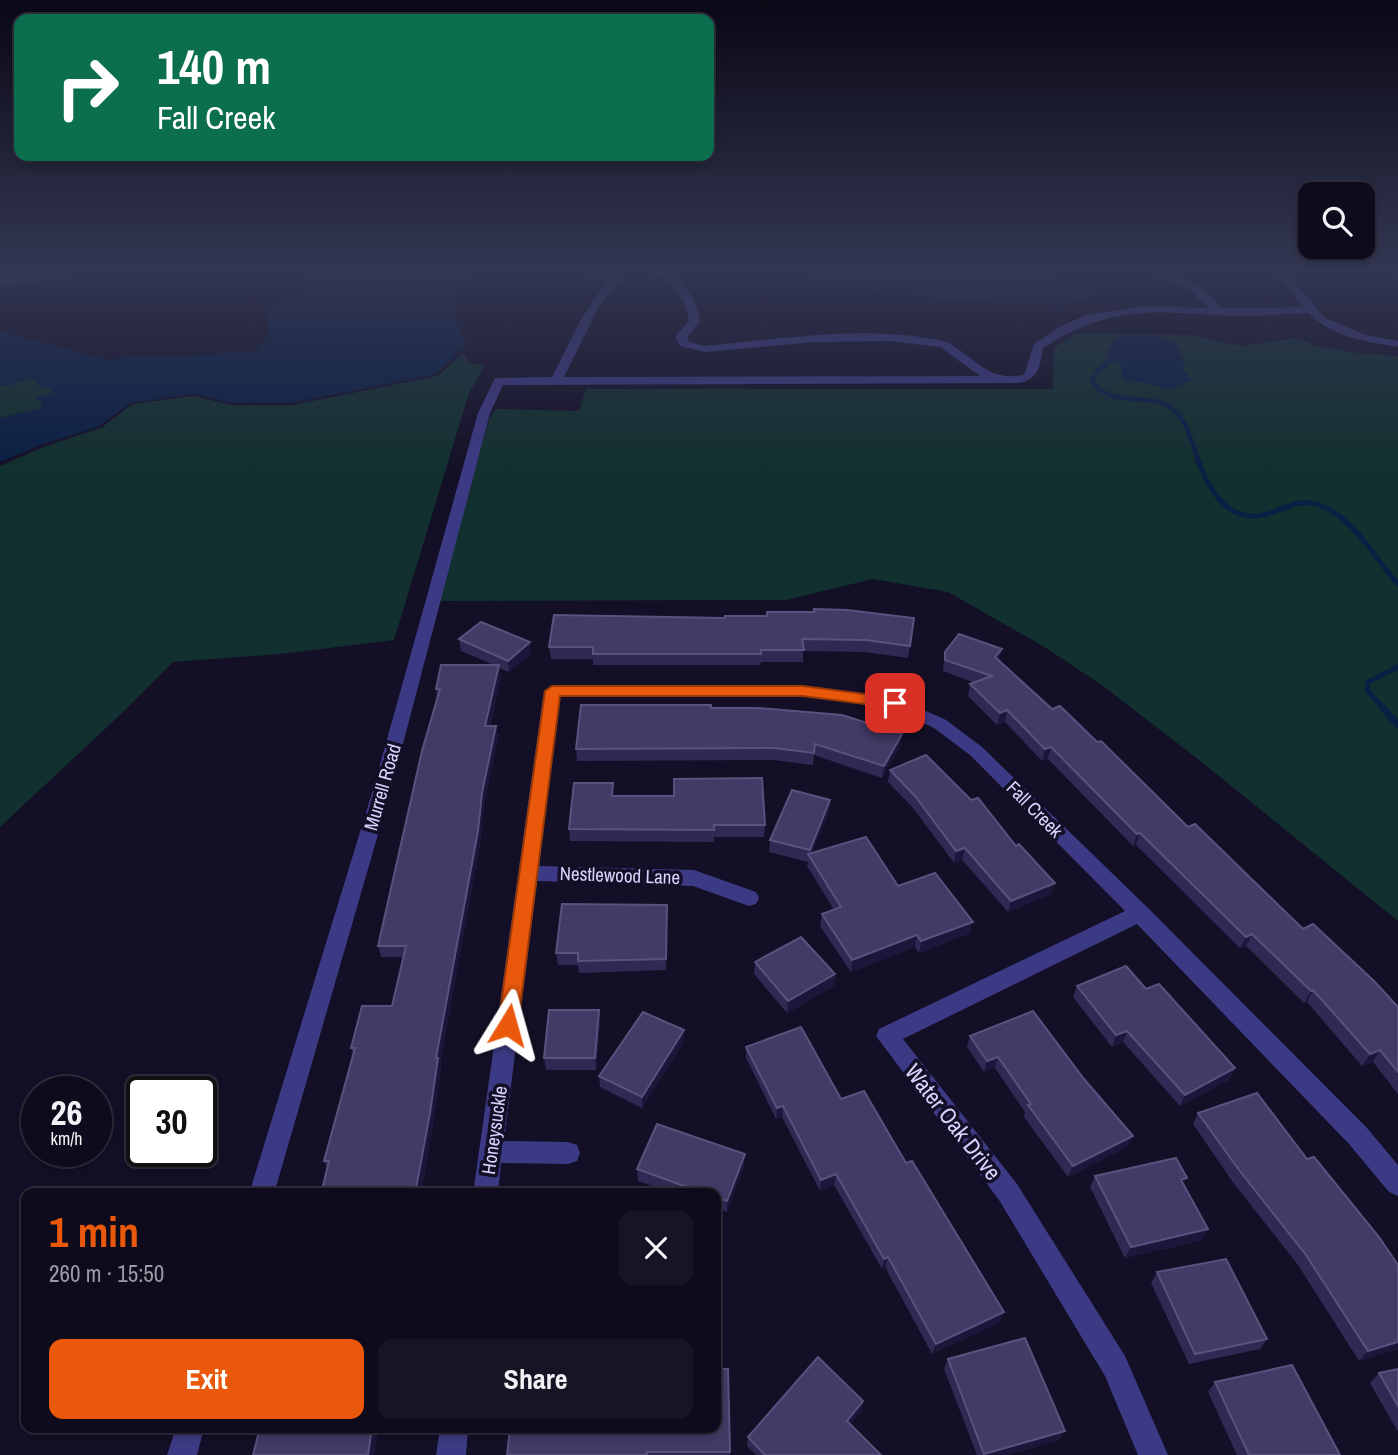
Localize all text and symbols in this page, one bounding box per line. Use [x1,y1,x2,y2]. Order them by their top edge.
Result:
text: 140 m [157,33,271,99]
icon: right [42,42,133,133]
text: Fall Creek [157,96,275,139]
map controls [1298,182,1375,259]
button: search [1298,182,1375,259]
pin [865,673,925,733]
icon: arrive [876,684,914,722]
street label: Murrell Road [357,741,407,833]
street label: Fall Creek [1001,775,1069,843]
street label: Nestlewood Lane [559,860,681,890]
position arrow [471,988,545,1062]
street label: Water Oak Drive [898,1057,1009,1186]
speed limit sign: 30 [126,1076,217,1167]
street label: Honeysuckle [475,1084,513,1176]
text: 26 [51,1089,82,1136]
text: km/h [51,1126,83,1151]
text: 1 min [49,1204,139,1260]
button: close [619,1211,693,1285]
text: 260 m · 15:50 [49,1258,164,1289]
button: Exit [49,1339,364,1419]
button: Share [378,1339,693,1419]

